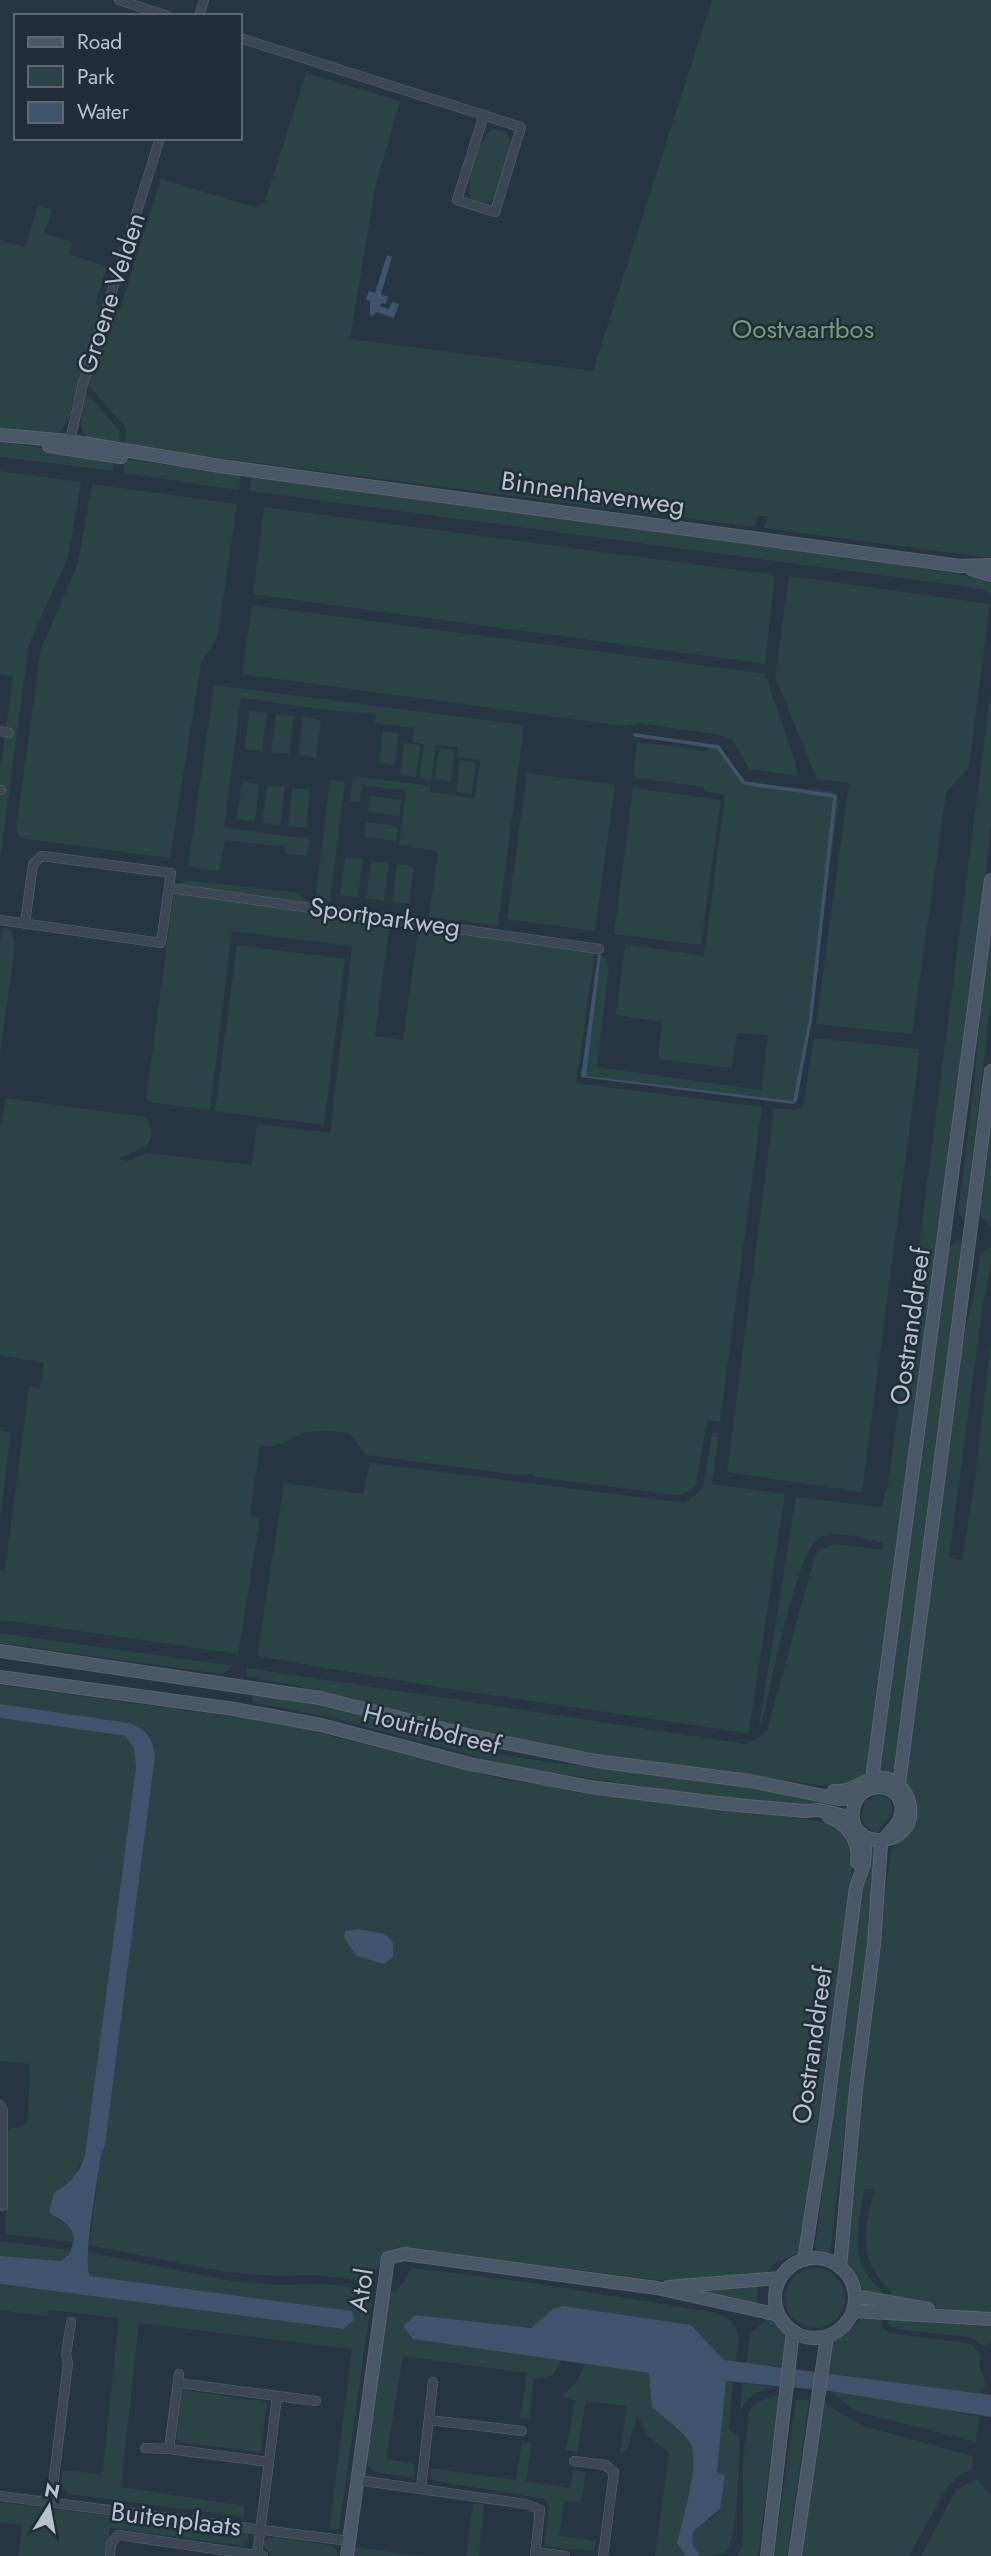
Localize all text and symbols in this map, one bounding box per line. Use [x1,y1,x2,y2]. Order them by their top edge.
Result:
legend [14,14,242,140]
text: Road [77,27,122,57]
text: Park [77,62,115,92]
text: Water [77,97,130,127]
street label: Groene Velden [67,208,155,378]
park label: Oostvaartbos [732,310,874,348]
street label: Binnenhavenweg [499,461,687,525]
street label: Sportparkweg [307,888,463,946]
street label: Oostranddreef [880,1244,940,1407]
street label: Houtribdreef [359,1694,505,1765]
street label: Oostranddreef [782,1963,842,2126]
street label: Atol [339,2266,383,2314]
north arrow [14,2472,84,2542]
text: N [42,2476,62,2505]
street label: Buitenplaats [109,2492,243,2546]

